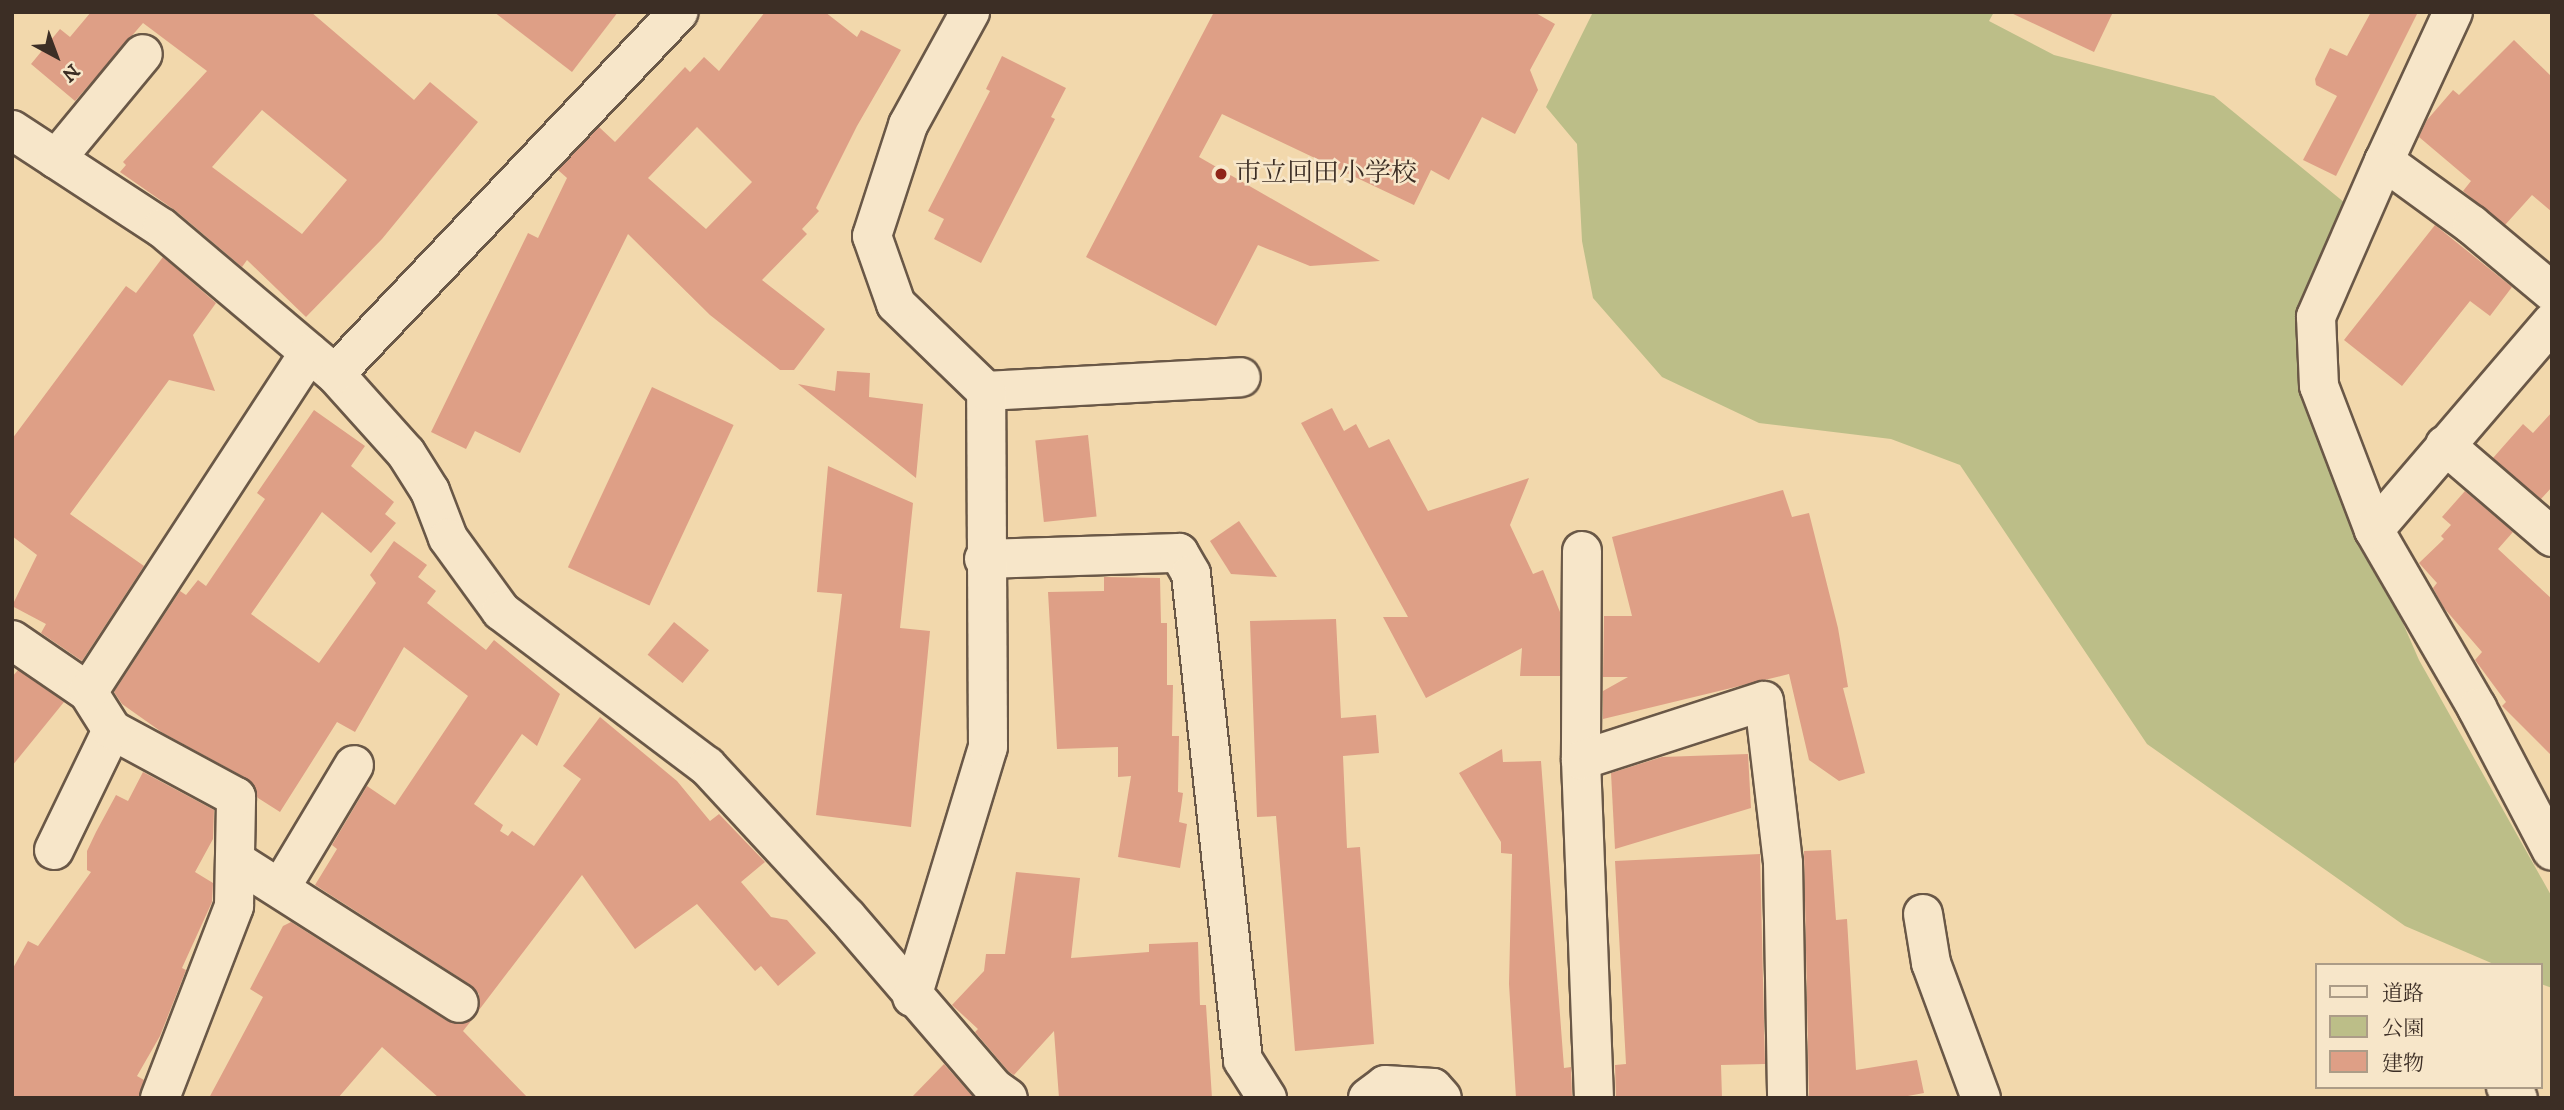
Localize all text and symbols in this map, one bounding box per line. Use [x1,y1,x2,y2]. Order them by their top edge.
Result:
north arrow [21,21,91,91]
text: N [57,58,84,86]
place label: 市立回田小学校 [1235,158,1417,190]
marker: 市立回田小学校 [1213,166,1229,182]
legend [2316,963,2543,1089]
text: 道路 [2382,981,2424,1007]
text: 公園 [2382,1016,2424,1042]
text: 建物 [2382,1051,2424,1077]

